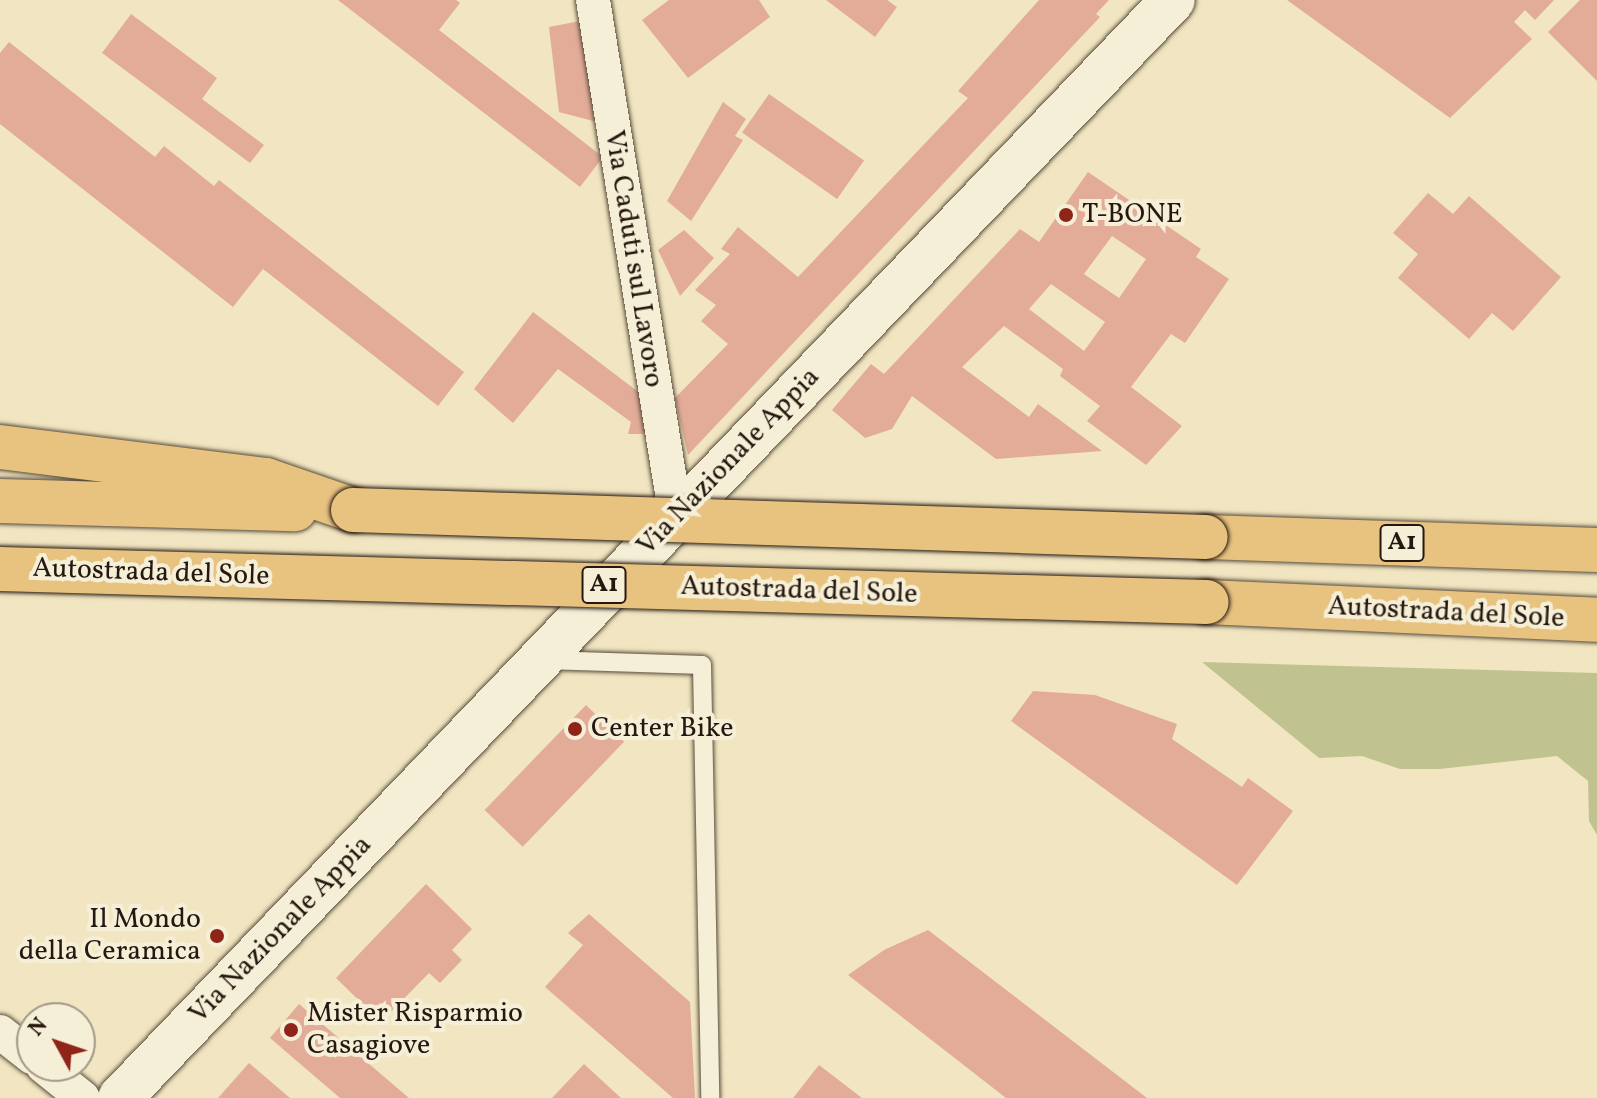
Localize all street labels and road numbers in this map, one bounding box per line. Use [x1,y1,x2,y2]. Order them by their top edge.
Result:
street label: Via Caduti sul Lavoro [596,128,670,390]
street label: Via Nazionale Appia [630,361,828,563]
road number: A1 [1378,521,1426,565]
street label: Autostrada del Sole [32,552,270,594]
road number: A1 [580,563,628,607]
street label: Autostrada del Sole [680,570,918,612]
street label: Autostrada del Sole [1327,590,1565,636]
street label: Via Nazionale Appia [182,829,380,1031]

